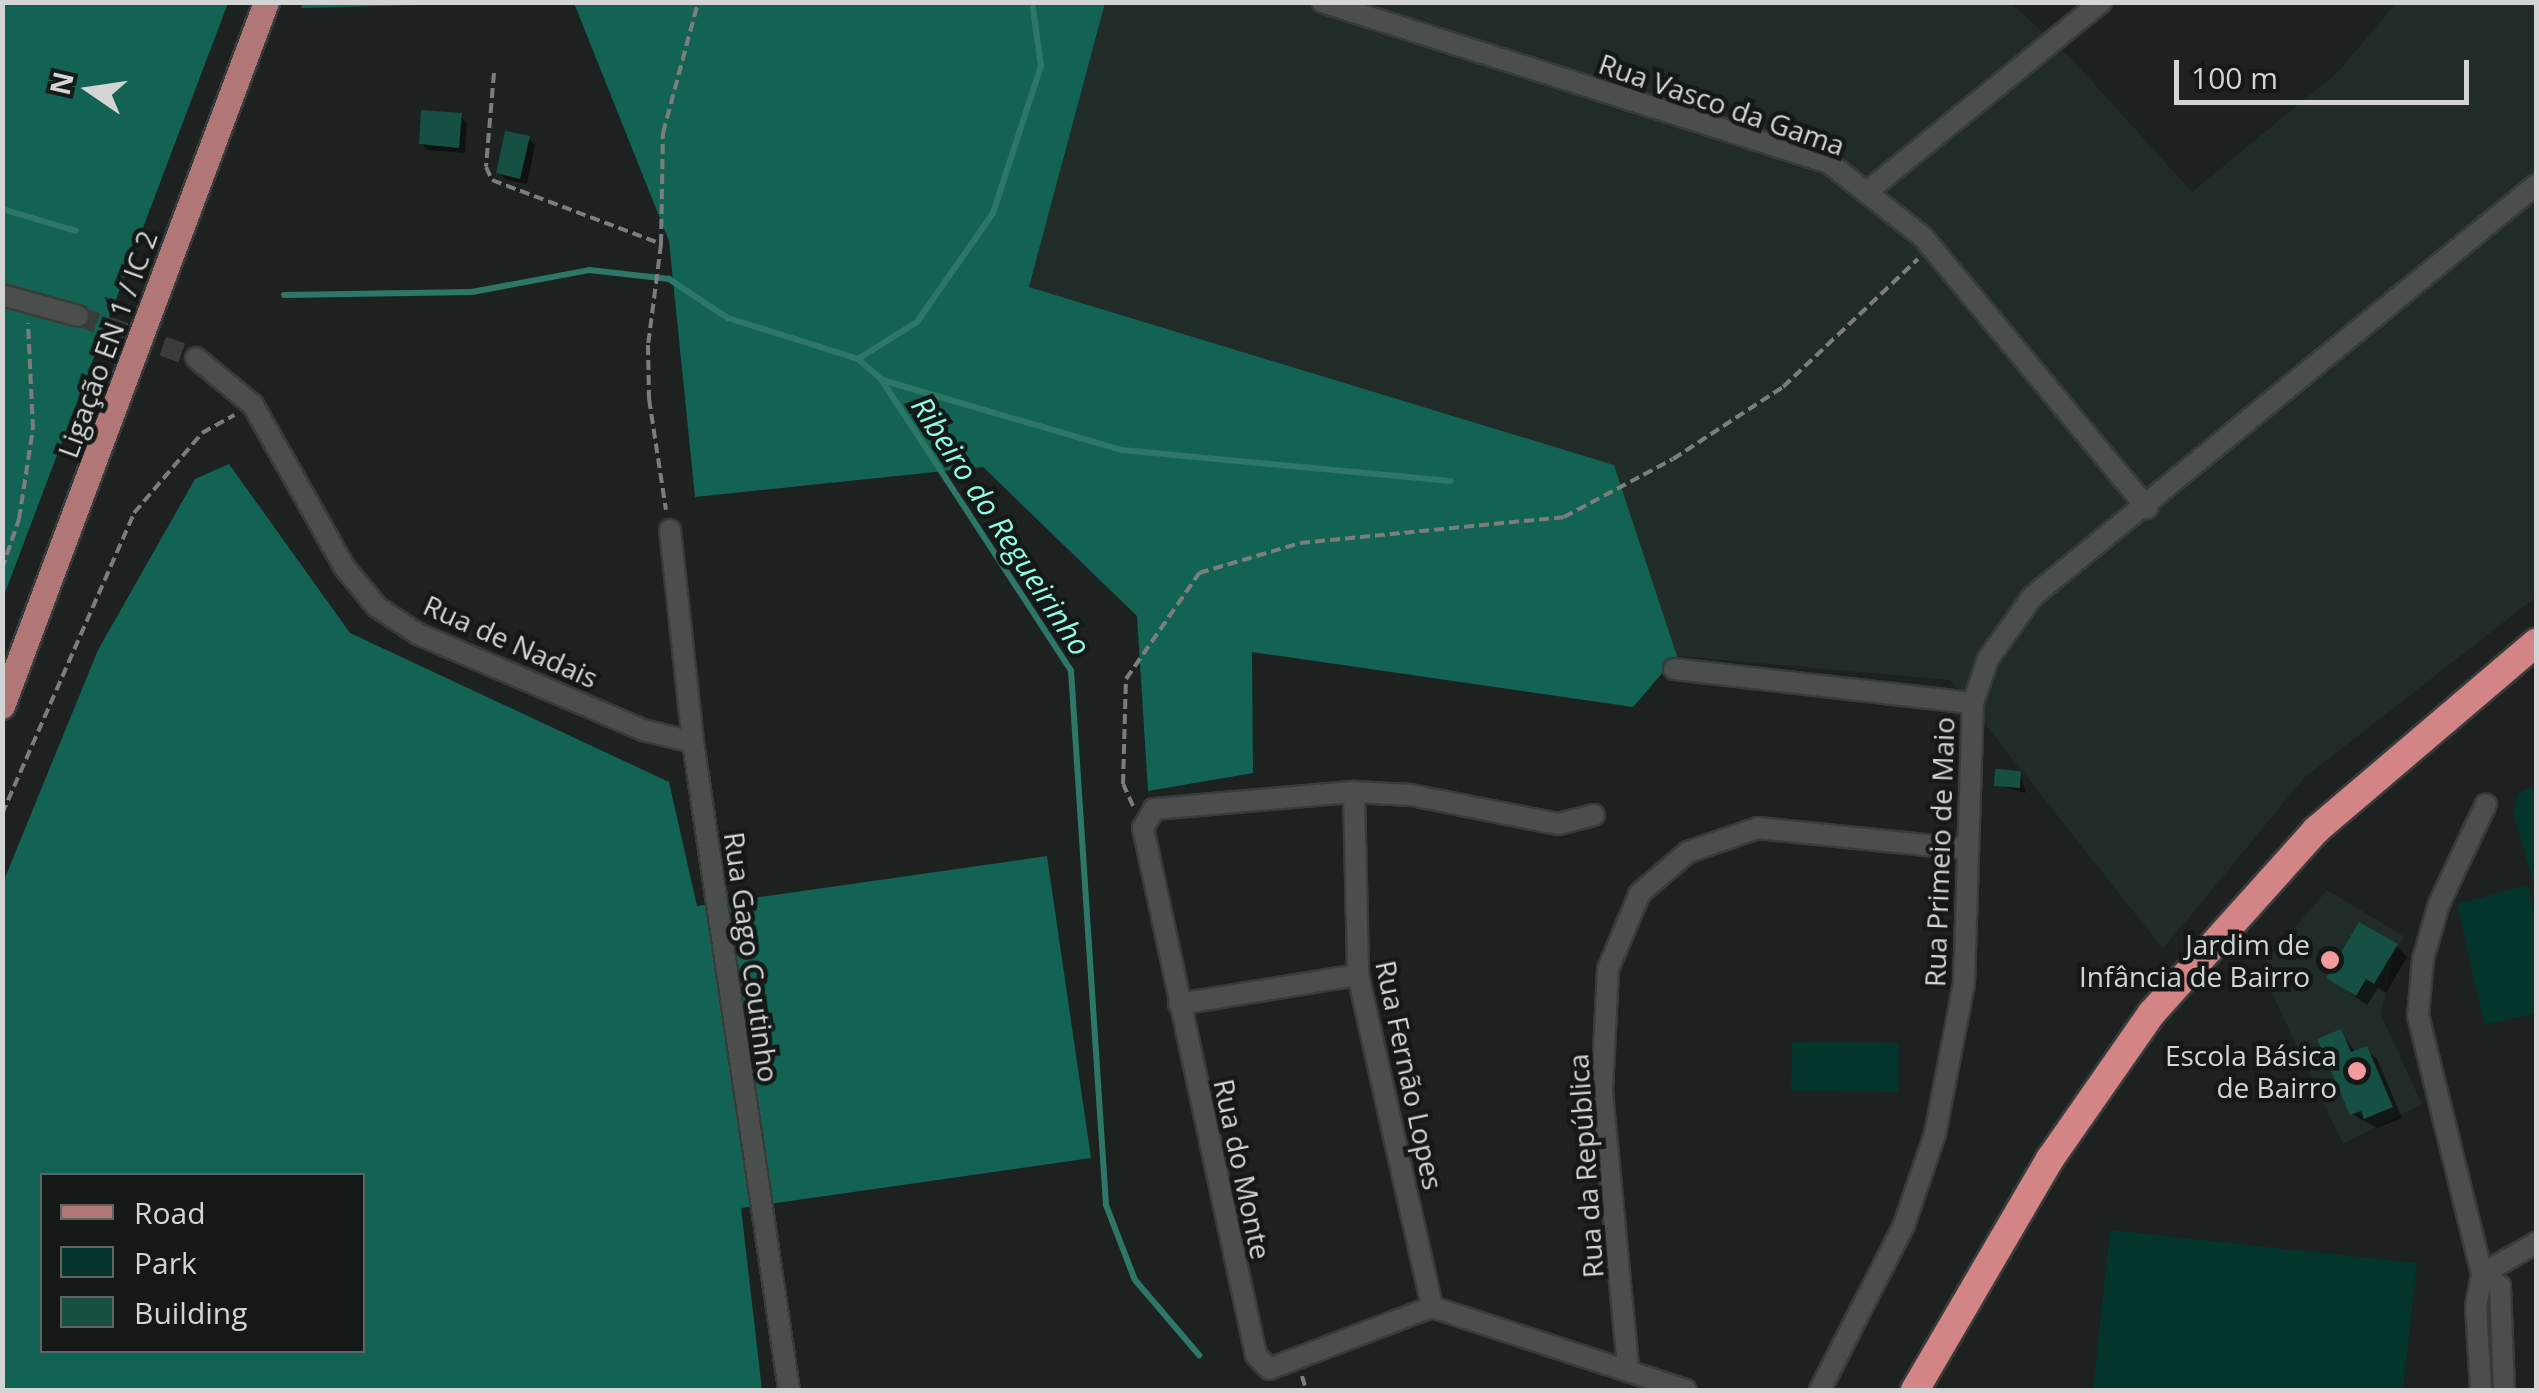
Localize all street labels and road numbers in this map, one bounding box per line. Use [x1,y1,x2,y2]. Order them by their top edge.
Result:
street label: Rua Vasco da Gama [1595,46,1849,162]
street label: Ligação EN 1 / IC 2 [50,226,164,462]
street label: Rua de Nadais [419,588,603,694]
street label: Rua Primeio de Maio [1917,716,1961,988]
street label: Rua Gago Coutinho [718,830,786,1084]
street label: Rua Fernão Lopes [1369,957,1451,1193]
street label: Rua da República [1560,1053,1610,1279]
street label: Rua do Monte [1207,1076,1279,1262]

